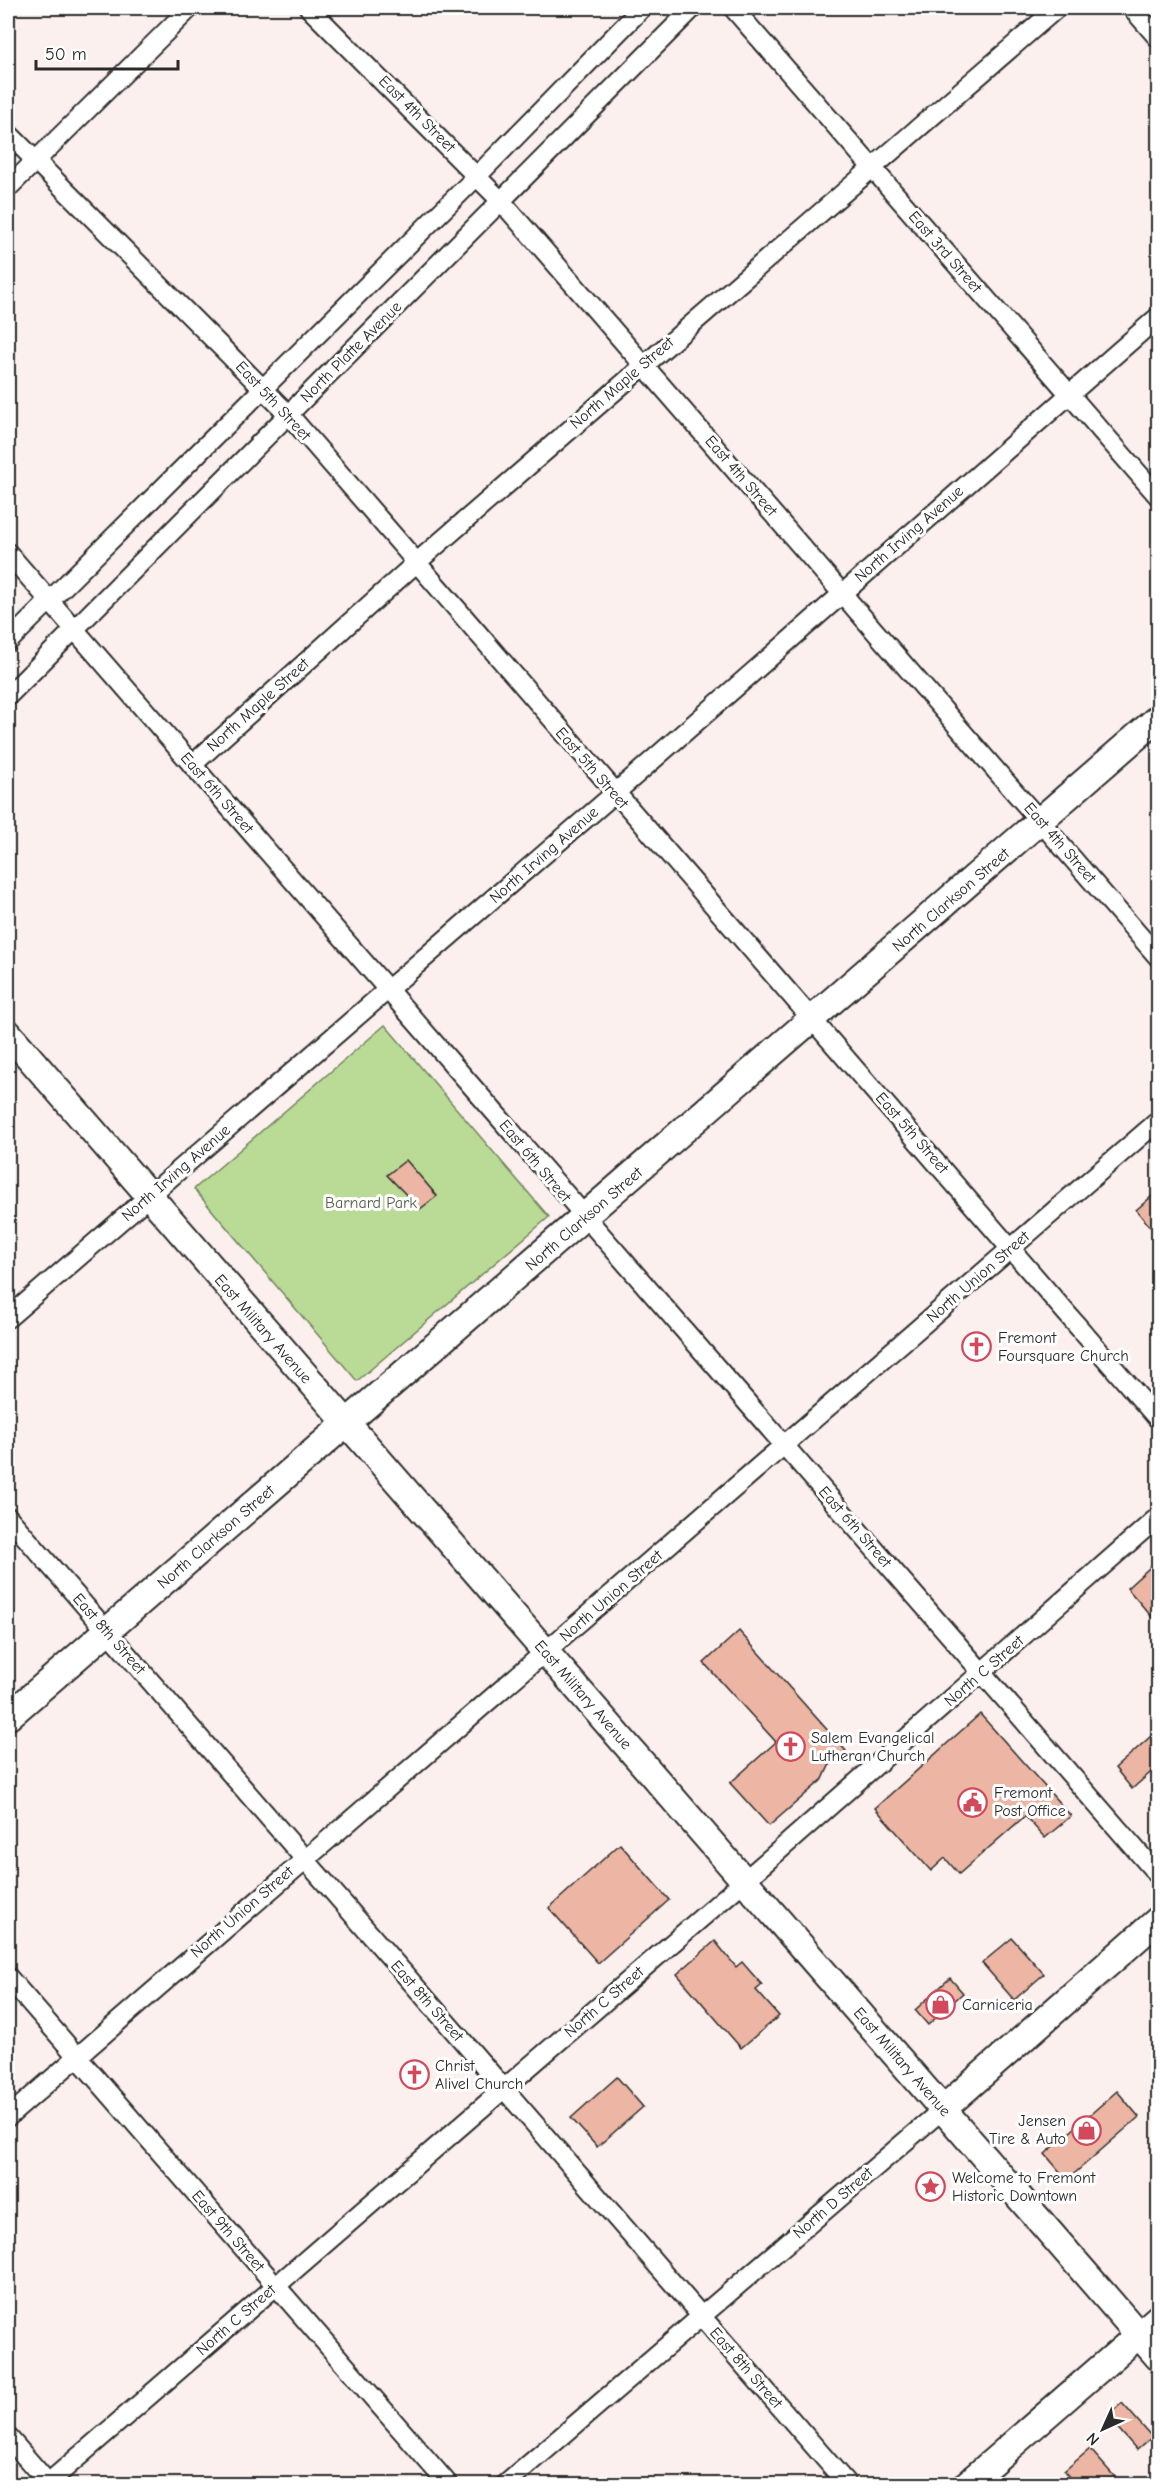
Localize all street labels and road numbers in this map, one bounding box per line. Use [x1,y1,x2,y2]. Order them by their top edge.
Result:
street label: East 4th Street [375,72,459,156]
street label: East 3rd Street [905,207,986,297]
street label: North Platte Avenue [297,298,405,406]
street label: North Maple Street [567,333,678,433]
street label: East 5th Street [232,358,315,445]
street label: East 4th Street [701,432,781,520]
street label: North Irving Avenue [851,482,967,586]
street label: North Maple Street [203,654,313,755]
street label: East 5th Street [552,724,632,813]
street label: East 6th Street [177,749,257,838]
street label: East 4th Street [1020,799,1100,887]
street label: North Irving Avenue [486,803,602,907]
street label: North Clarkson Street [889,844,1013,956]
street label: East 5th Street [872,1089,952,1178]
street label: East 6th Street [495,1116,575,1206]
street label: North Irving Avenue [118,1121,234,1225]
street label: North Clarkson Street [522,1163,646,1275]
street label: North Union Street [923,1227,1033,1326]
street label: East Military Avenue [211,1271,315,1387]
street label: North Clarkson Street [154,1481,278,1593]
street label: East 6th Street [815,1483,895,1572]
street label: North Union Street [556,1546,666,1645]
street label: East 8th Street [69,1590,149,1678]
street label: North C Street [941,1631,1028,1710]
street label: East Military Avenue [531,1637,635,1753]
street label: North Union Street [187,1862,297,1961]
street label: East 8th Street [387,1957,467,2045]
street label: North C Street [561,1962,648,2041]
street label: East Military Avenue [850,2004,954,2120]
street label: North D Street [790,2163,877,2242]
street label: East 9th Street [188,2187,268,2276]
street label: North C Street [193,2280,280,2359]
street label: East 8th Street [706,2324,786,2412]

